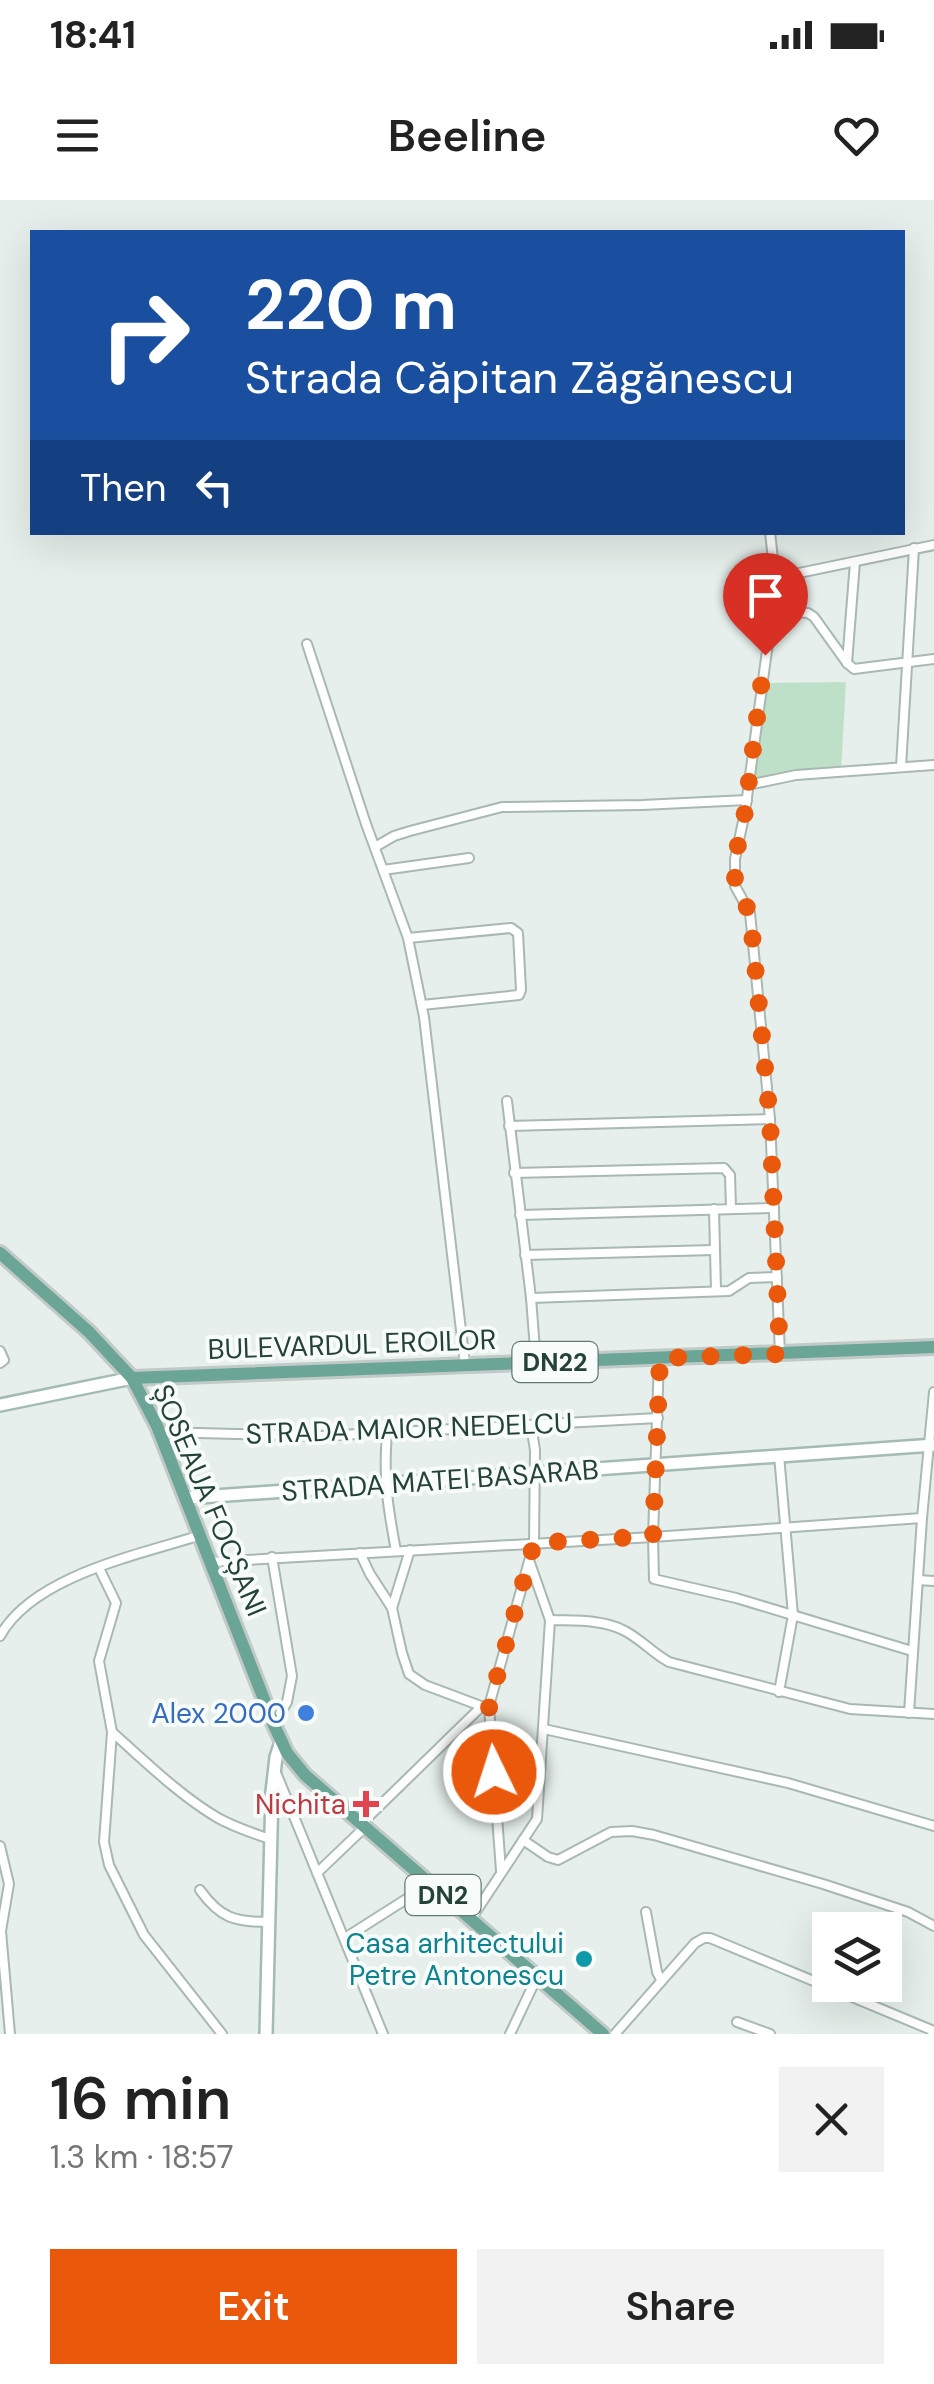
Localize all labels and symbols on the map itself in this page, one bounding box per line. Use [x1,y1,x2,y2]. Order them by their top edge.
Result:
pin [723,553,808,656]
street label: BULEVARDUL EROILOR [207,1321,497,1368]
road number: DN22 [512,1342,598,1382]
street label: ȘOSEAUA FOCȘANI [144,1378,275,1622]
street label: STRADA MAIOR NEDELCU [245,1404,573,1453]
street label: STRADA MATEI BASARAB [280,1451,600,1510]
place label: Alex 2000 [151,1695,286,1732]
marker: Alex 2000 [295,1702,317,1724]
position arrow [442,1720,546,1824]
place label: Nichita [255,1786,346,1823]
marker: Nichita [355,1793,377,1815]
road number: DN2 [406,1875,480,1915]
place label: Casa arhitectului Petre Antonescu [345,1925,564,1994]
marker: Casa arhitectului Petre Antonescu [573,1948,595,1970]

